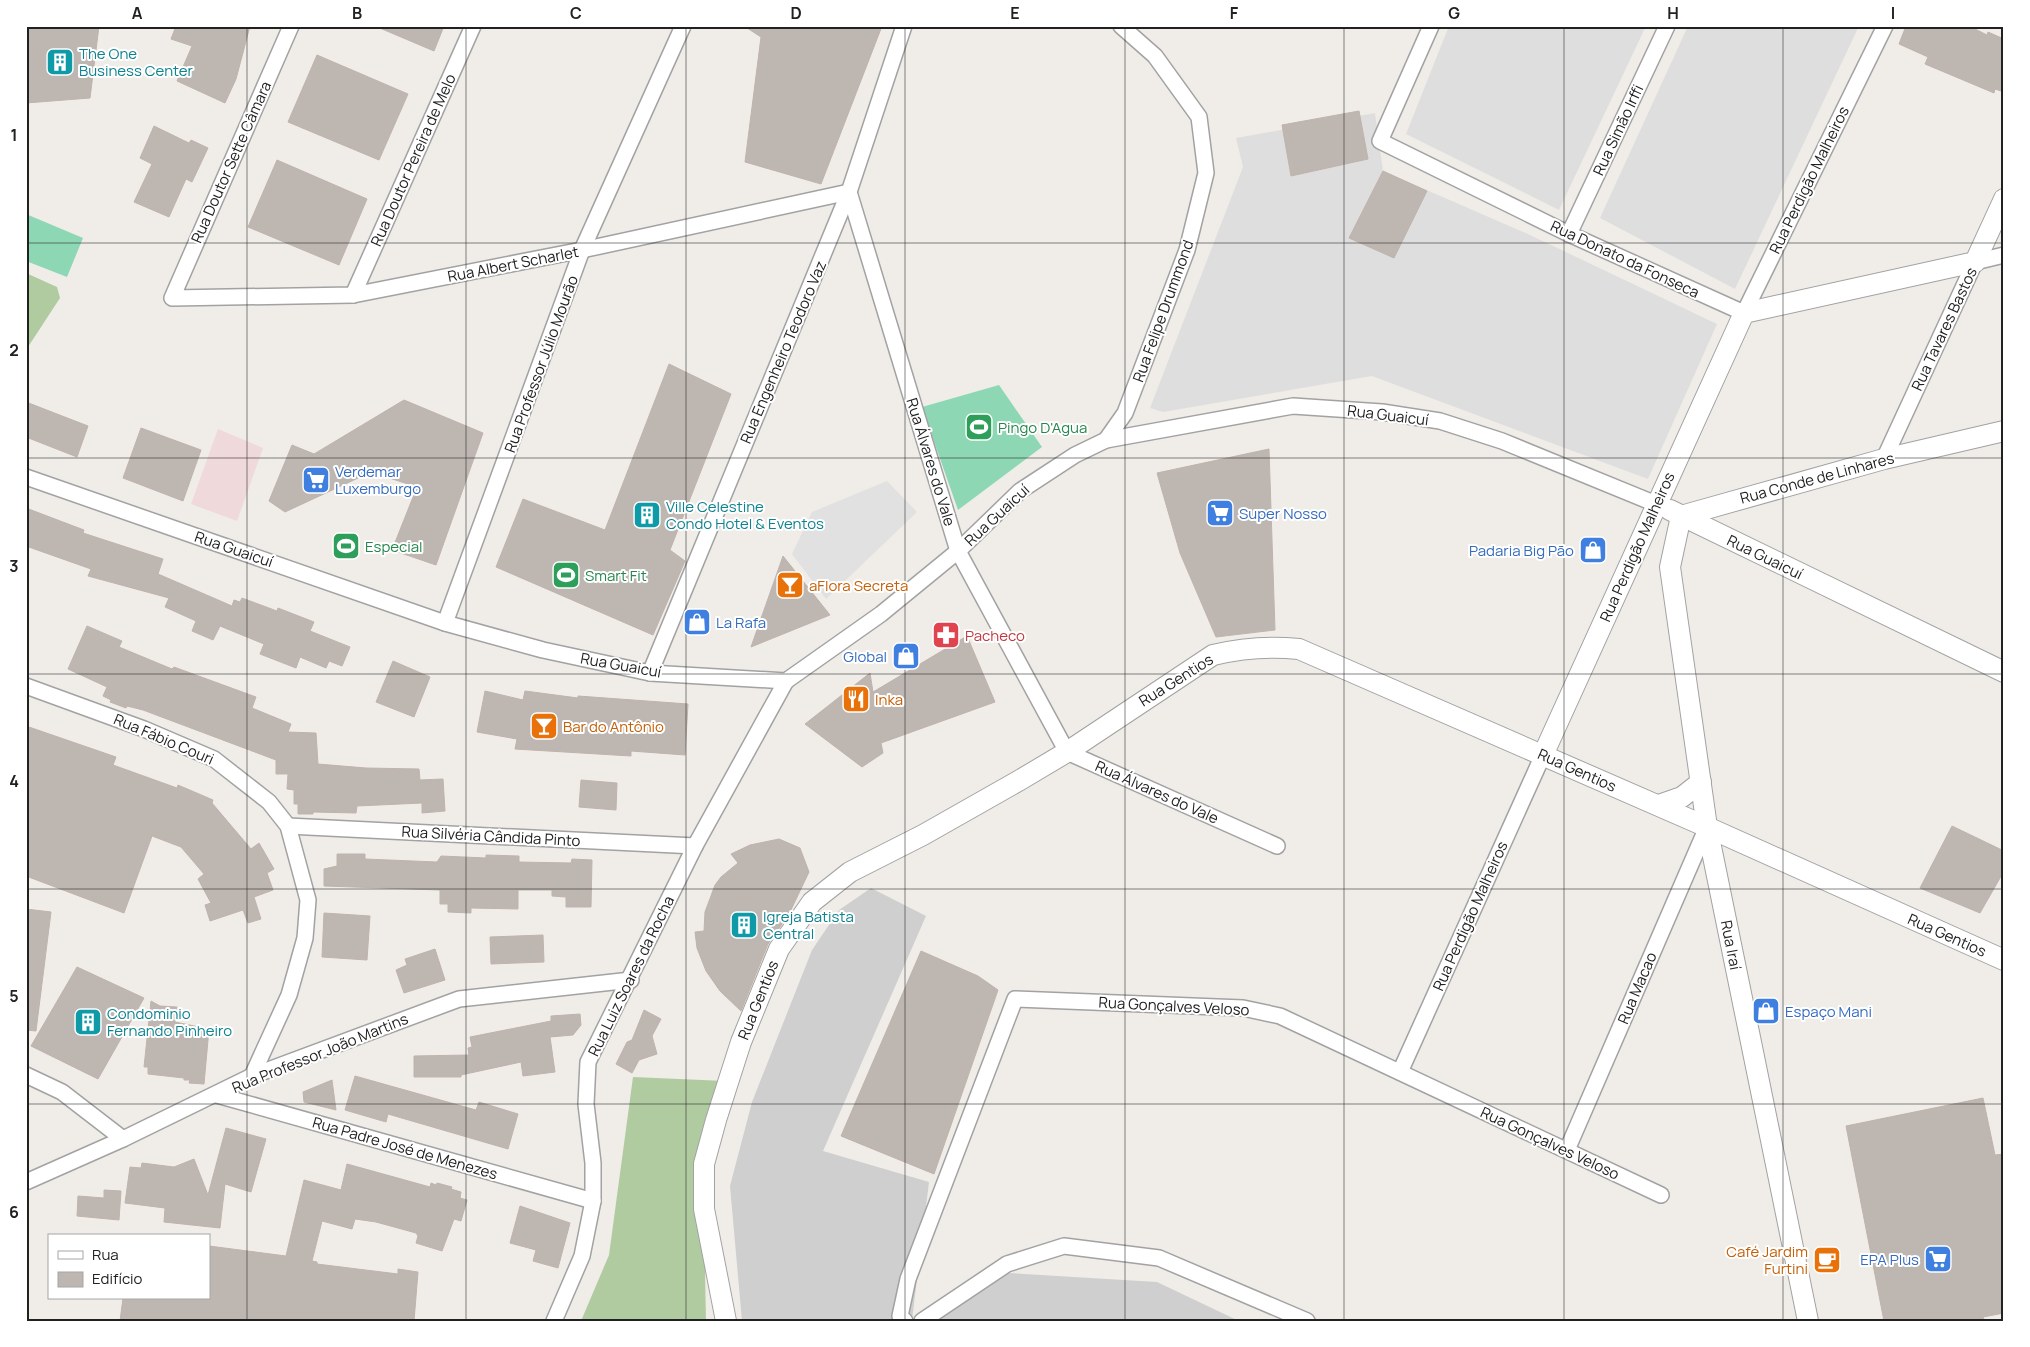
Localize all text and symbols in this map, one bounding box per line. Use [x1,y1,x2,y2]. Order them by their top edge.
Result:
text: A [132,2,143,24]
text: B [352,2,362,24]
text: C [570,2,582,24]
text: D [790,2,802,24]
text: E [1010,2,1020,24]
text: F [1230,2,1239,24]
text: G [1448,2,1460,24]
text: H [1667,2,1679,24]
text: I [1891,2,1895,24]
place label: The One Business Center [79,43,194,81]
building icon: The One Business Center [45,47,75,77]
street label: Rua Doutor Pereira de Melo [365,70,461,250]
street label: Rua Doutor Sette Câmara [186,78,276,246]
street label: Rua Simão Irffi [1588,81,1648,179]
street label: Rua Perdigão Malheiros [1764,103,1854,257]
text: 1 [10,124,18,146]
street label: Rua Donato da Fonseca [1547,215,1703,303]
street label: Rua Felipe Drummond [1128,237,1198,385]
street label: Rua Albert Scharlet [446,241,580,287]
street label: Rua Engenheiro Teodoro Vaz [735,257,831,447]
street label: Rua Tavares Bastos [1906,264,1982,394]
street label: Rua Professor Júlio Mourão [499,272,583,456]
text: 2 [9,339,19,361]
street label: Rua Álvares do Vale [902,395,961,529]
street label: Rua Guaicuí [1346,400,1430,430]
sports icon: Pingo D'Agua [964,412,994,442]
place label: Pingo D'Agua [998,417,1087,438]
street label: Rua Conde de Linhares [1738,447,1896,509]
place label: Verdemar Luxemburgo [335,461,421,499]
supermarket icon: Verdemar Luxemburgo [301,465,331,495]
street label: Rua Perdigão Malheiros [1595,469,1680,625]
street label: Rua Guaicuí [960,479,1034,551]
place label: Ville Celestine Condo Hotel & Eventos [666,496,824,534]
supermarket icon: Super Nosso [1205,498,1235,528]
building icon: Ville Celestine Condo Hotel & Eventos [632,500,662,530]
place label: Super Nosso [1239,503,1327,524]
street label: Rua Guaicuí [192,526,277,572]
street label: Rua Guaicuí [1724,530,1807,585]
sports icon: Especial [331,531,361,561]
shop icon: Padaria Big Pão [1578,535,1608,565]
place label: Especial [365,536,423,557]
place label: Padaria Big Pão [1469,540,1574,561]
text: 3 [9,555,19,577]
sports icon: Smart Fit [551,560,581,590]
place label: Smart Fit [585,565,647,586]
bar icon: aFlora Secreta [775,570,805,600]
place label: aFlora Secreta [809,575,908,596]
shop icon: La Rafa [682,607,712,637]
place label: La Rafa [716,612,766,633]
pharmacy icon: Pacheco [931,620,961,650]
place label: Pacheco [965,625,1025,646]
shop icon: Global [891,641,921,671]
place label: Global [843,646,887,667]
street label: Rua Guaicuí [579,648,664,683]
street label: Rua Gentios [1135,649,1217,711]
restaurant icon: Inka [841,684,871,714]
place label: Inka [875,689,903,710]
street label: Rua Fábio Couri [111,708,217,770]
bar icon: Bar do Antônio [529,711,559,741]
place label: Bar do Antônio [563,716,664,737]
street label: Rua Gentios [1534,743,1620,797]
street label: Rua Álvares do Vale [1092,755,1222,829]
text: 4 [9,770,19,792]
street label: Rua Silvéria Cândida Pinto [401,821,581,851]
street label: Rua Perdigão Malheiros [1428,838,1513,994]
street label: Rua Luiz Soares da Rocha [583,892,679,1060]
place label: Igreja Batista Central [763,906,854,944]
street label: Rua Gentios [1904,908,1990,962]
building icon: Igreja Batista Central [729,910,759,940]
street label: Rua Iraí [1716,918,1746,972]
street label: Rua Macao [1612,949,1662,1027]
street label: Rua Gentios [733,957,783,1043]
text: 5 [9,985,19,1007]
street label: Rua Gonçalves Veloso [1098,992,1250,1020]
shop icon: Espaço Mani [1751,996,1781,1026]
place label: Espaço Mani [1785,1001,1872,1022]
place label: Condominio Fernando Pinheiro [107,1003,232,1041]
building icon: Condominio Fernando Pinheiro [73,1007,103,1037]
street label: Rua Professor João Martins [229,1008,411,1098]
street label: Rua Gonçalves Veloso [1477,1102,1623,1184]
street label: Rua Padre José de Menezes [310,1112,500,1185]
text: 6 [9,1201,19,1223]
legend [48,1234,210,1300]
place label: Café Jardim Furtini [1726,1241,1808,1279]
text: Rua [92,1244,119,1265]
supermarket icon: EPA Plus [1923,1244,1953,1274]
cafe icon: Café Jardim Furtini [1812,1245,1842,1275]
place label: EPA Plus [1860,1249,1919,1270]
text: Edifício [92,1268,143,1289]

